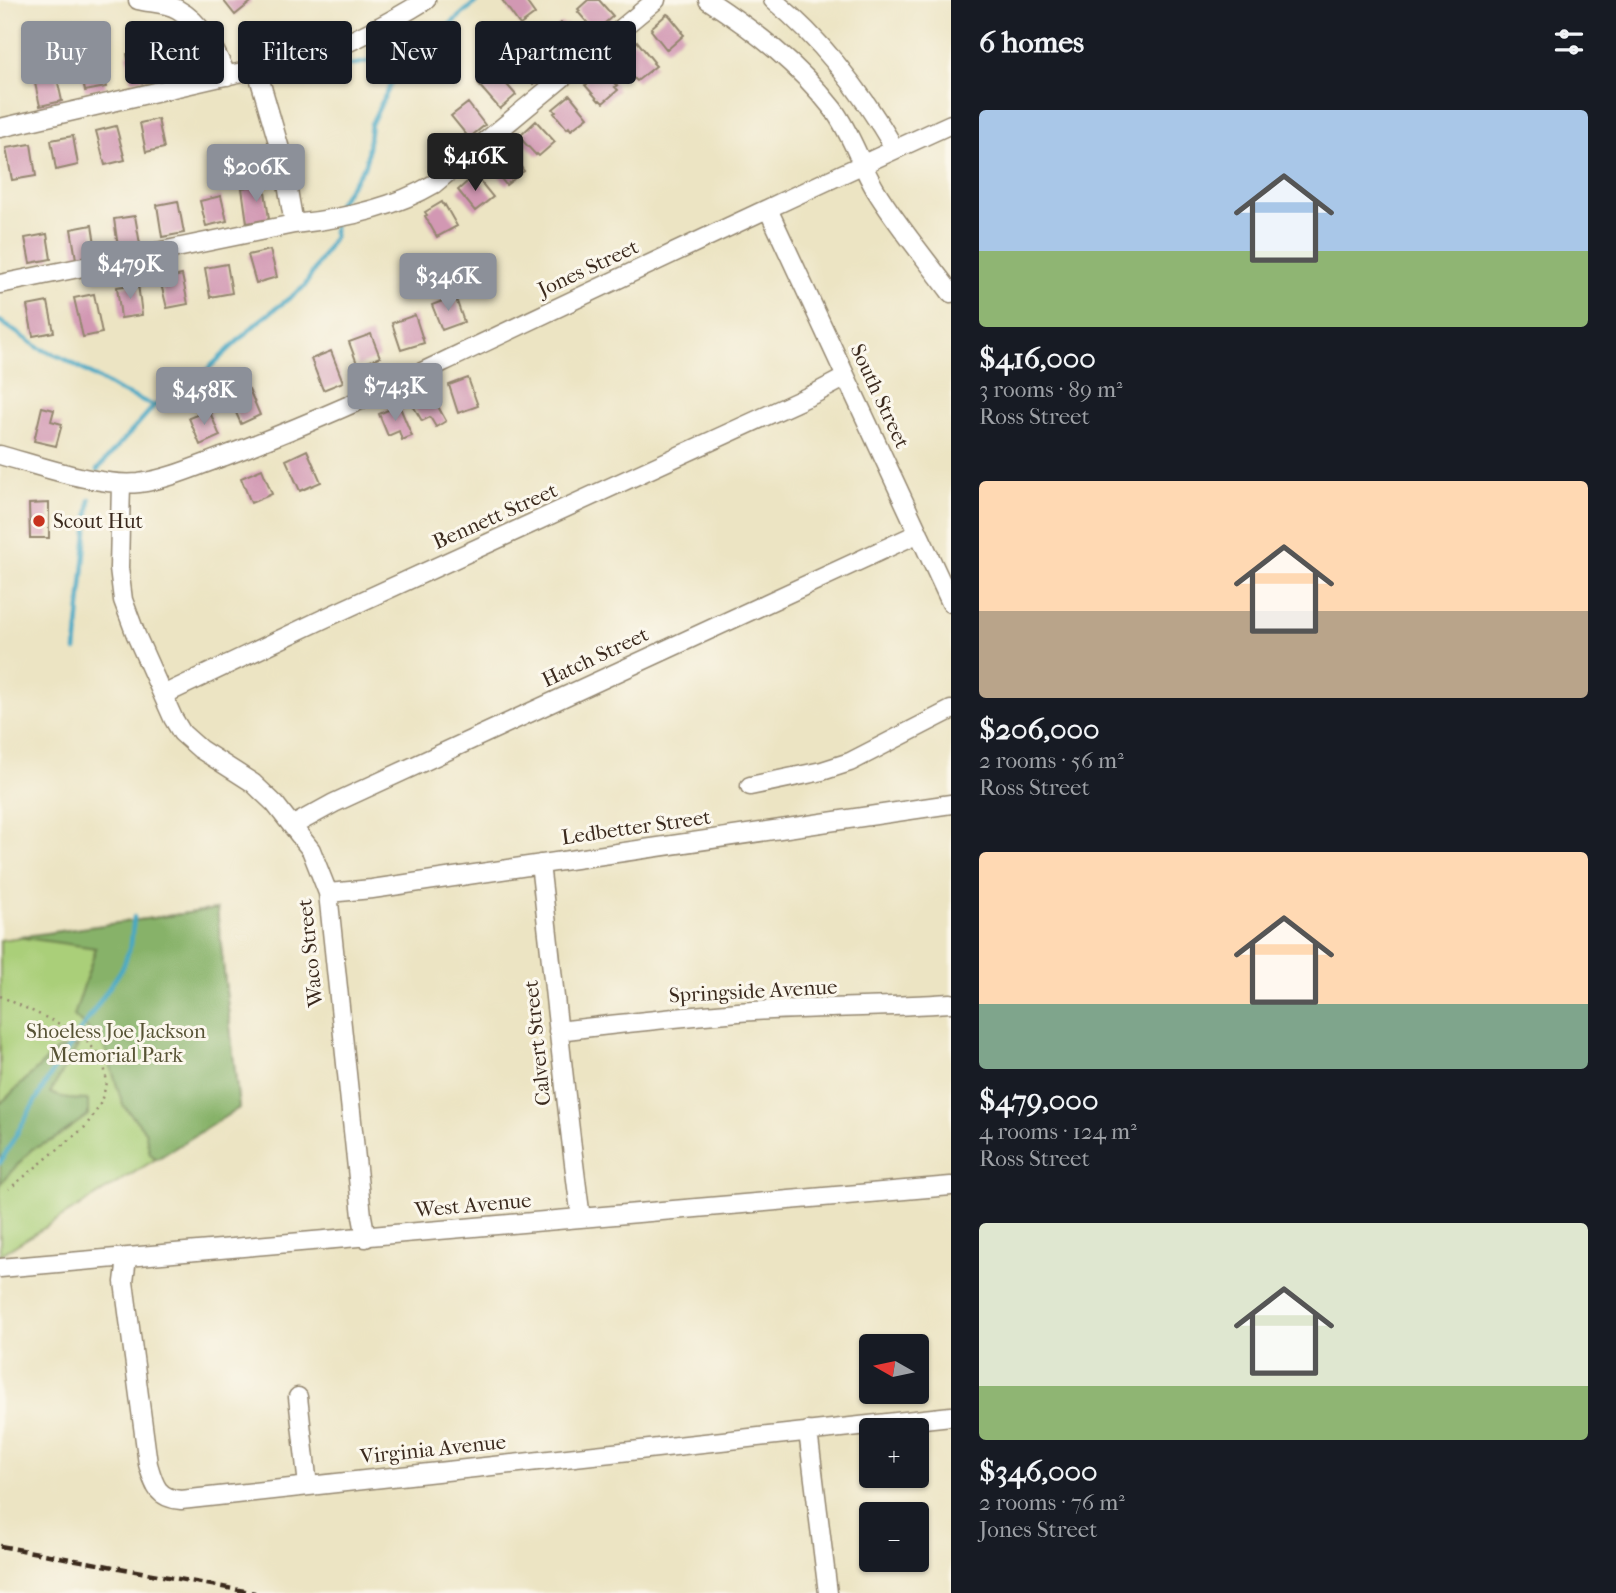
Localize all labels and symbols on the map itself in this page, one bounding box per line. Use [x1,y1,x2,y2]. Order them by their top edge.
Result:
pin: $416K [426,134,524,193]
pin: $206K [207,144,305,204]
street label: Jones Street [532,234,643,303]
pin: $479K [81,242,179,301]
pin: $346K [399,254,497,313]
street label: South Street [845,340,915,452]
pin: $743K [346,364,444,423]
pin: $458K [155,368,253,427]
street label: Bennett Street [429,478,561,554]
place label: Scout Hut [53,509,144,533]
marker: Scout Hut [31,513,47,529]
street label: Hatch Street [538,622,653,692]
street label: Ledbetter Street [560,805,713,849]
street label: Waco Street [292,897,328,1009]
street label: Springside Avenue [668,975,838,1007]
street label: Calvert Street [518,978,556,1107]
park label: Shoeless Joe Jackson Memorial Park [26,1019,206,1067]
street label: West Avenue [413,1188,532,1222]
north arrow [859,1334,929,1404]
street label: Virginia Avenue [358,1429,507,1469]

